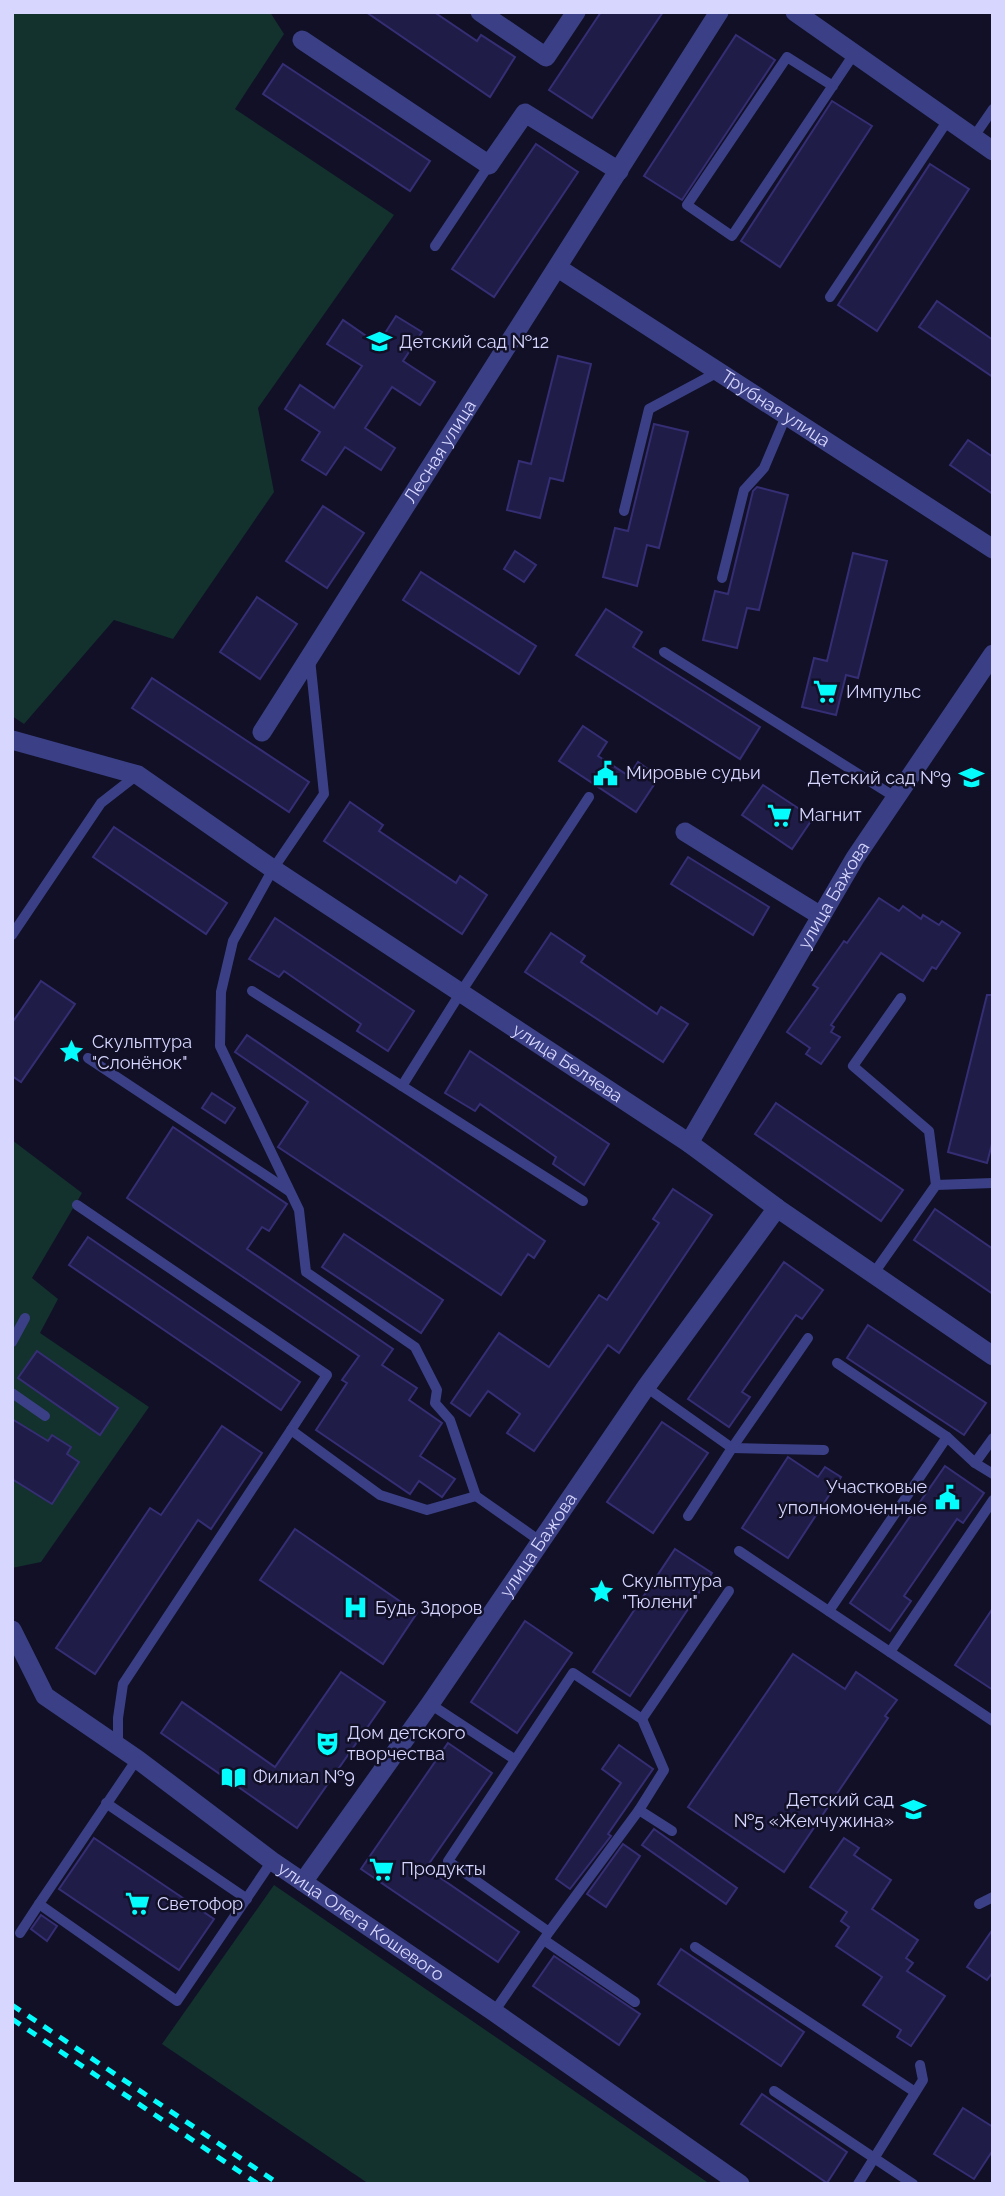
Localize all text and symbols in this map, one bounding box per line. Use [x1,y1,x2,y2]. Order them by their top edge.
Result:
school or university icon: Детский сад №12 [365,328,393,356]
place label: Детский сад №12 [399,331,549,352]
street label: Трубная улица [717,365,834,451]
street label: Лесная улица [399,396,480,507]
supermarket icon: Импульс [812,678,840,706]
place label: Импульс [846,681,921,702]
public building icon: Мировые судьи [592,759,620,787]
place label: Мировые судьи [626,762,761,783]
school or university icon: Детский сад №9 [957,764,985,792]
place label: Детский сад №9 [807,767,951,788]
supermarket icon: Магнит [765,801,793,829]
place label: Магнит [799,804,862,825]
street label: улица Бажова [793,837,873,953]
street label: улица Беляева [509,1019,627,1106]
place label: Скульптура "Слонёнок" [92,1031,192,1073]
place icon: Скульптура "Слонёнок" [58,1038,86,1066]
place label: Участковые уполномоченные [778,1476,927,1518]
public building icon: Участковые уполномоченные [933,1483,961,1511]
street label: улица Бажова [495,1489,581,1601]
place label: Скульптура "Тюлени" [622,1570,722,1612]
place icon: Скульптура "Тюлени" [588,1577,616,1605]
hospital icon: Будь Здоров [341,1594,369,1622]
place label: Будь Здоров [375,1597,482,1618]
place label: Дом детского творчества [347,1722,466,1764]
theatre icon: Дом детского творчества [313,1729,341,1757]
library icon: Филиал №9 [219,1763,247,1791]
place label: Филиал №9 [253,1766,355,1787]
place label: Детский сад №5 «Жемчужина» [734,1789,894,1831]
school or university icon: Детский сад №5 «Жемчужина» [900,1796,928,1824]
supermarket icon: Продукты [367,1855,395,1883]
street label: улица Олега Кошевого [274,1857,449,1985]
place label: Продукты [401,1858,486,1879]
supermarket icon: Светофор [123,1890,151,1918]
place label: Светофор [157,1893,243,1914]

